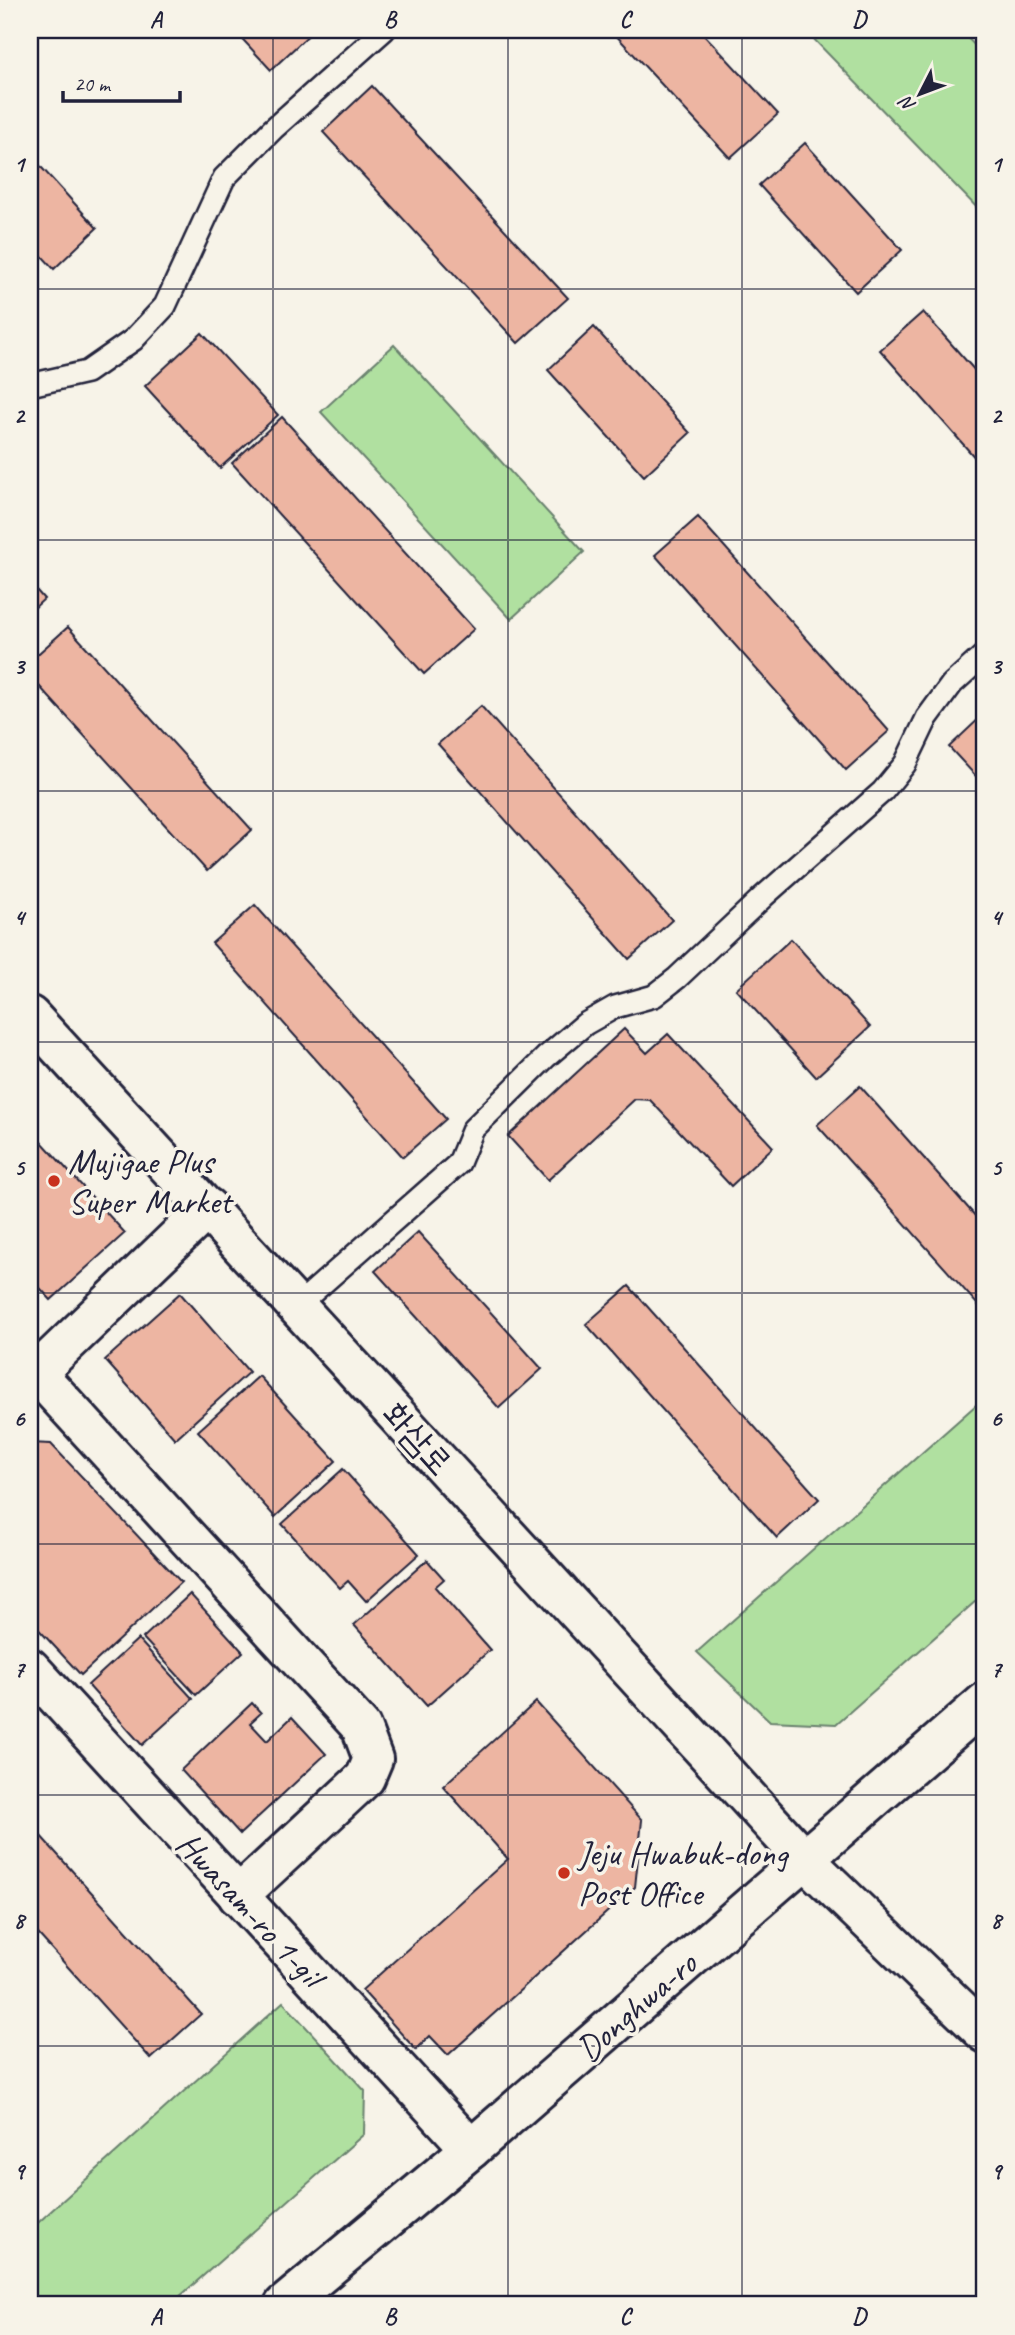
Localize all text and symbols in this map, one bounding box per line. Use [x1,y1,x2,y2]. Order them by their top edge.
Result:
text: A [150,5,164,34]
text: B [384,5,398,34]
text: C [620,5,634,34]
text: D [852,5,868,34]
scale bar [63,60,180,104]
north arrow [886,60,956,130]
text: 20 m [74,71,112,97]
text: N [893,90,921,117]
text: 1 [14,150,27,179]
text: 1 [991,150,1004,179]
text: 2 [14,401,27,430]
text: 2 [991,401,1004,430]
text: 3 [14,652,27,681]
text: 3 [991,652,1004,681]
text: 4 [14,903,27,932]
text: 4 [991,903,1004,932]
place label: Mujigae Plus Super Market [68,1139,235,1224]
text: 5 [14,1153,26,1182]
text: 5 [991,1153,1003,1182]
marker: Mujigae Plus Super Market [46,1173,62,1189]
street label: 화삼로 [373,1392,463,1485]
text: 6 [14,1404,27,1433]
text: 6 [991,1404,1004,1433]
text: 7 [14,1655,27,1684]
text: 7 [991,1655,1004,1684]
street label: Hwasam-ro 1-gil [166,1822,337,2001]
place label: Jeju Hwabuk-dong Post Office [576,1831,790,1916]
marker: Jeju Hwabuk-dong Post Office [556,1865,572,1881]
text: 8 [14,1906,27,1935]
text: 8 [991,1906,1004,1935]
street label: Donghwa-ro [567,1941,707,2071]
text: 9 [14,2157,27,2186]
text: 9 [991,2157,1004,2186]
text: A [150,2302,164,2331]
text: B [384,2302,398,2331]
text: C [620,2302,634,2331]
text: D [852,2302,868,2331]

